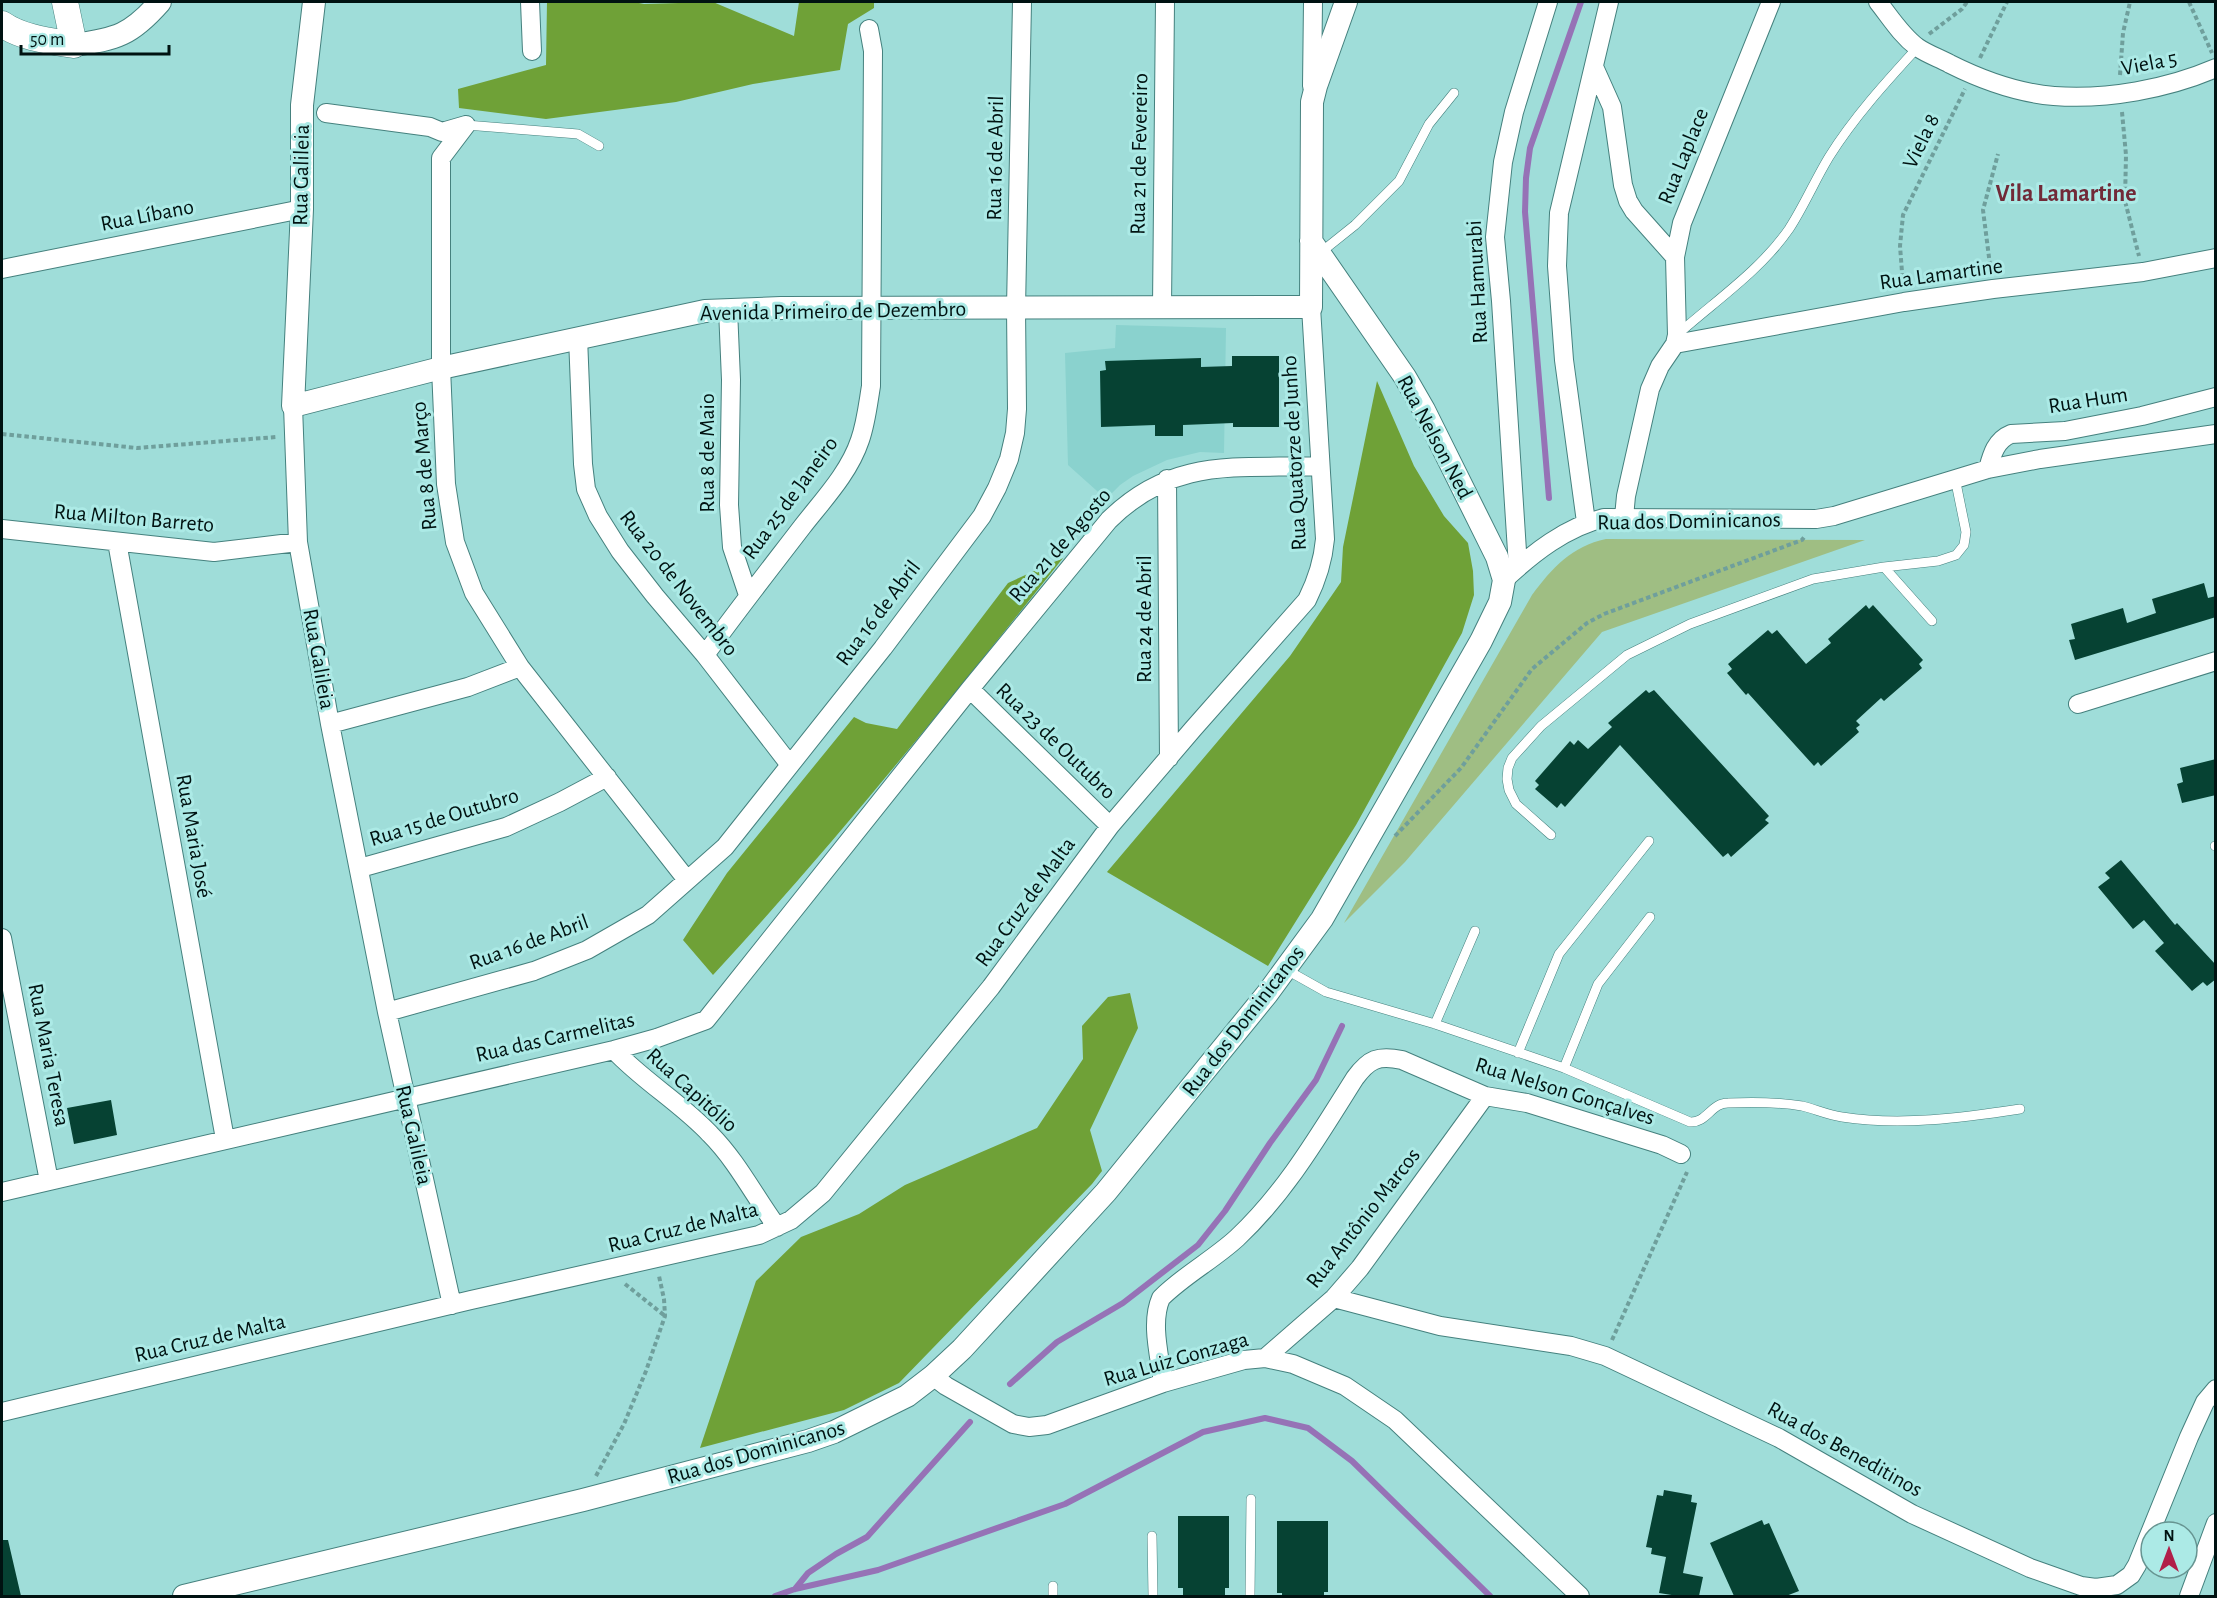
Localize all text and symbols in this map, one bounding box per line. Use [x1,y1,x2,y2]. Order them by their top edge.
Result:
scale bar [21,18,170,56]
text: 50 m [30,31,64,49]
street label: Viela 5 [2119,47,2179,79]
street label: Rua 21 de Fevereiro [1127,73,1151,235]
street label: Rua 16 de Abril [983,95,1007,221]
street label: Rua Laplace [1654,105,1712,207]
street label: Viela 8 [1899,110,1943,172]
street label: Rua Galileia [289,124,313,226]
district label: Vila Lamartine [1995,182,2137,206]
street label: Rua Líbano [98,195,196,235]
street label: Rua Hamurabi [1463,220,1491,344]
street label: Rua Lamartine [1878,254,2004,294]
street label: Avenida Primeiro de Dezembro [700,298,966,324]
street label: Rua Quatorze de Junho [1278,355,1310,551]
street label: Rua Nelson Ned [1393,371,1477,503]
street label: Rua Hum [2047,383,2129,417]
street label: Rua 8 de Maio [696,393,718,513]
street label: Rua 8 de Março [407,401,441,531]
street label: Rua 25 de Janeiro [738,433,842,563]
street label: Rua 21 de Agosto [1005,484,1115,606]
street label: Rua Milton Barreto [53,500,215,536]
street label: Rua 20 de Novembro [616,506,742,660]
street label: Rua dos Dominicanos [1597,508,1781,534]
street label: Rua 24 de Abril [1133,555,1155,683]
street label: Rua 16 de Abril [832,556,924,670]
street label: Rua Galileia [299,607,339,711]
street label: Rua 23 de Outubro [992,679,1120,803]
street label: Rua Maria José [172,772,216,900]
street label: Rua 15 de Outubro [367,784,521,850]
street label: Rua Cruz de Malta [971,833,1079,971]
street label: Rua 16 de Abril [466,910,592,974]
street label: Rua dos Dominicanos [1178,942,1308,1100]
street label: Rua Maria Teresa [24,982,74,1128]
street label: Rua das Carmelitas [473,1008,637,1066]
street label: Rua Capitólio [642,1044,742,1136]
street label: Rua Nelson Gonçalves [1473,1053,1657,1129]
street label: Rua Galileia [392,1083,436,1187]
street label: Rua Antônio Marcos [1302,1144,1424,1292]
street label: Rua Cruz de Malta [606,1198,760,1256]
street label: Rua Cruz de Malta [133,1310,287,1366]
street label: Rua Luiz Gonzaga [1101,1328,1251,1390]
street label: Rua dos Beneditinos [1764,1397,1926,1501]
street label: Rua dos Dominicanos [665,1416,847,1488]
north arrow [2139,1520,2199,1580]
text: N [2163,1528,2175,1544]

